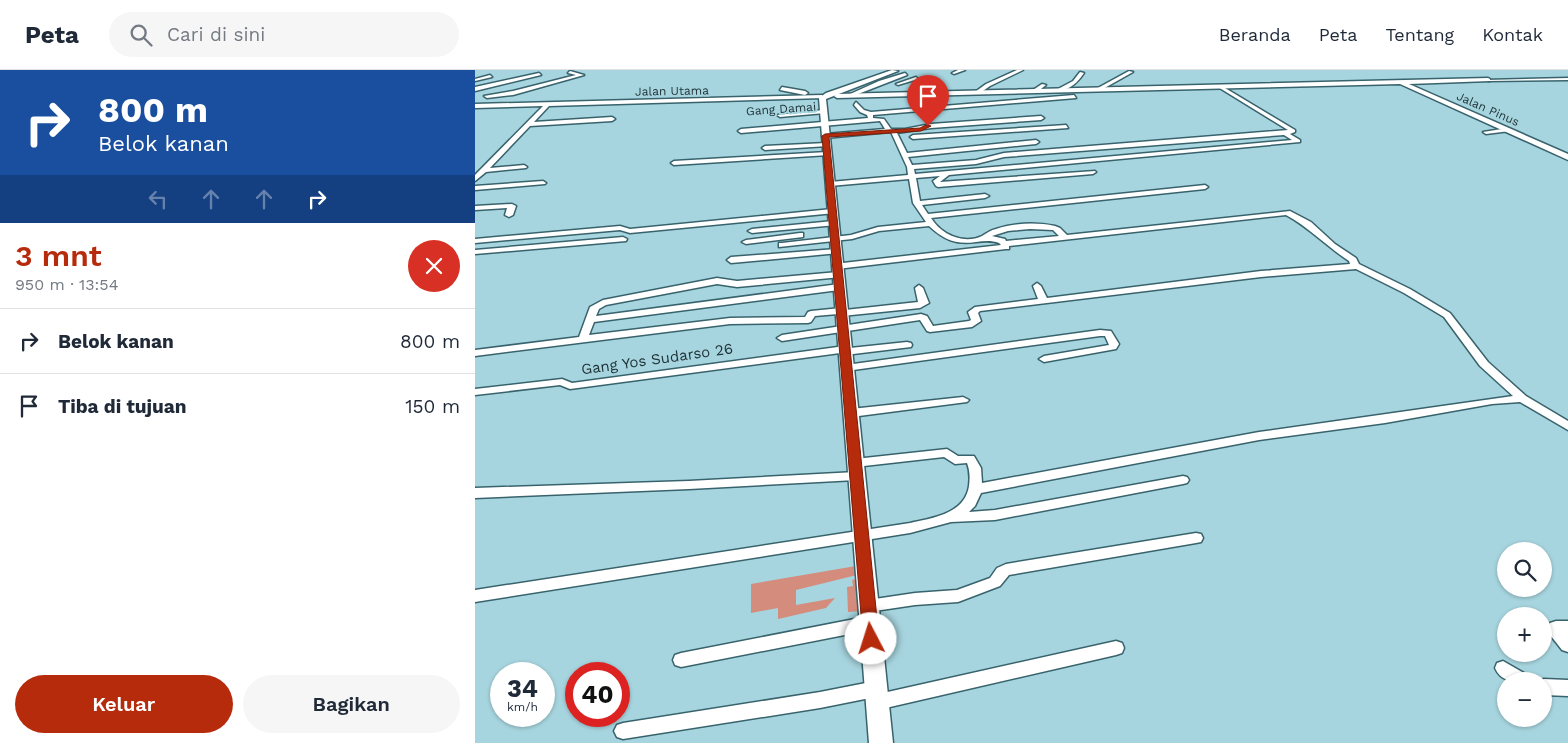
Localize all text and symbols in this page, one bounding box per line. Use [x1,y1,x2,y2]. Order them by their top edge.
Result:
search box [109,12,459,57]
text: Peta [25,21,79,49]
icon: search [127,21,155,49]
text: Cari di sini [167,23,265,46]
text: Beranda [1219,24,1291,45]
text: Peta [1319,24,1357,45]
text: Tentang [1385,24,1454,45]
text: Kontak [1482,24,1543,45]
pin [907,75,949,126]
icon: arrive [914,82,942,110]
street label: Jalan Utama [635,83,709,99]
text: 800 m [98,89,208,131]
street label: Jalan Pinus [1455,89,1521,129]
icon: right [15,90,80,155]
street label: Gang Damai [745,100,817,118]
text: Belok kanan [98,131,229,156]
icon: left [144,185,172,213]
icon: ahead [197,185,225,213]
icon: ahead [250,185,278,213]
icon: right [303,185,331,213]
text: 3 mnt [15,238,102,273]
button: close [408,240,460,292]
text: 950 m · 13:54 [15,275,118,294]
icon: right [15,327,43,355]
text: Belok kanan [58,330,174,353]
text: 800 m [400,330,460,353]
street label: Gang Yos Sudarso 26 [580,339,734,379]
icon: arrive [15,392,43,420]
text: Tiba di tujuan [58,395,187,418]
text: 150 m [405,395,460,418]
map controls [1497,542,1552,727]
button: search [1497,542,1552,597]
button: + [1497,607,1552,662]
position arrow [844,612,896,664]
speed limit sign: 40 [565,662,630,727]
button: − [1497,672,1552,727]
text: 34 [507,674,538,703]
button: Keluar [15,675,233,733]
button: Bagikan [243,675,460,733]
text: km/h [507,700,538,714]

